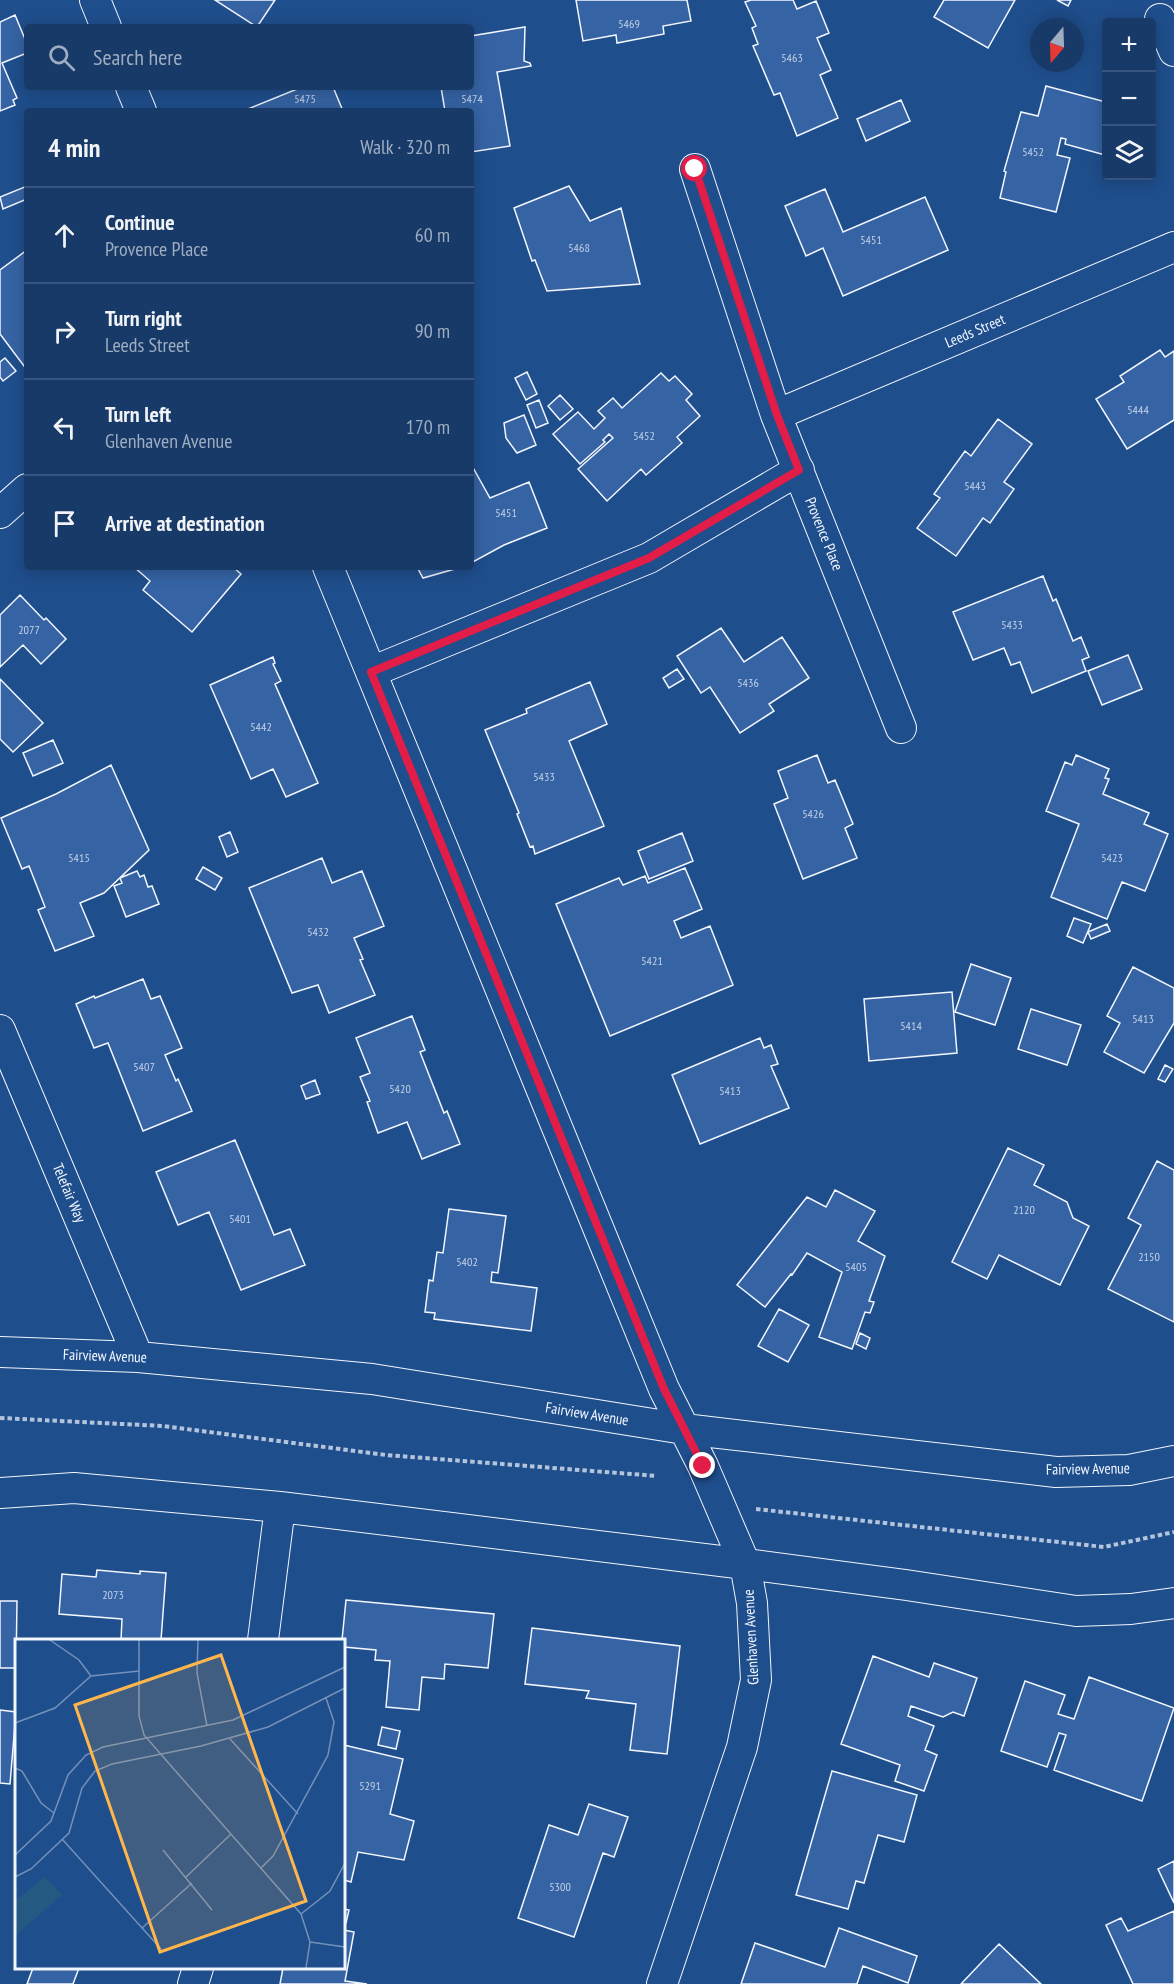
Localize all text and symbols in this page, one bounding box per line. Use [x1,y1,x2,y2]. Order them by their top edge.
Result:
house number: 5469 [618,16,640,31]
north arrow [1030,18,1084,72]
map controls [1102,18,1156,180]
button: + [1102,18,1156,72]
search box [24,24,474,90]
icon: search [45,41,78,74]
text: Search here [93,43,182,71]
house number: 5463 [781,50,803,65]
button: − [1102,72,1156,126]
house number: 5475 [294,91,316,106]
house number: 5474 [461,91,483,106]
button: layers [1102,126,1156,180]
text: 4 min [48,131,101,164]
text: Walk · 320 m [360,134,450,160]
house number: 5452 [1022,144,1044,159]
route start [681,155,707,181]
text: Continue [105,208,175,236]
icon: ahead [48,219,81,252]
text: 60 m [415,222,450,248]
house number: 5451 [860,232,882,247]
text: Provence Place [105,236,208,262]
house number: 5468 [568,240,590,255]
text: Turn right [105,304,182,332]
street label: Leeds Street [942,309,1008,352]
icon: right [48,315,81,348]
text: 90 m [415,318,450,344]
text: Leeds Street [105,332,190,358]
text: Turn left [105,400,171,428]
house number: 5444 [1127,402,1149,417]
icon: left [48,411,81,444]
text: 170 m [406,414,450,440]
text: Glenhaven Avenue [105,428,232,454]
house number: 5452 [633,428,655,443]
house number: 5443 [964,478,986,493]
street label: Provence Place [801,494,848,573]
house number: 5451 [495,505,517,520]
icon: arrive [48,507,81,540]
text: Arrive at destination [105,509,265,537]
house number: 5433 [1001,617,1023,632]
house number: 2077 [18,622,40,637]
house number: 5436 [737,675,759,690]
house number: 5442 [250,719,272,734]
house number: 5433 [533,769,555,784]
house number: 5426 [802,806,824,821]
house number: 5415 [68,850,90,865]
house number: 5423 [1101,850,1123,865]
house number: 5432 [307,924,329,939]
house number: 5421 [641,953,663,968]
house number: 5413 [1132,1011,1154,1026]
house number: 5414 [900,1018,922,1033]
house number: 5407 [133,1059,155,1074]
house number: 5420 [389,1081,411,1096]
house number: 5413 [719,1083,741,1098]
street label: Telefair Way [49,1160,91,1226]
house number: 2120 [1013,1202,1035,1217]
house number: 5401 [229,1211,251,1226]
house number: 2150 [1138,1249,1160,1264]
house number: 5402 [456,1254,478,1269]
house number: 5405 [845,1259,867,1274]
street label: Fairview Avenue [63,1345,147,1366]
street label: Fairview Avenue [544,1398,630,1429]
route end [689,1452,715,1478]
street label: Fairview Avenue [1046,1458,1130,1479]
house number: 2073 [102,1587,124,1602]
street label: Glenhaven Avenue [739,1589,762,1685]
inset map [15,1639,345,1969]
house number: 5291 [359,1778,381,1793]
house number: 5300 [549,1879,571,1894]

